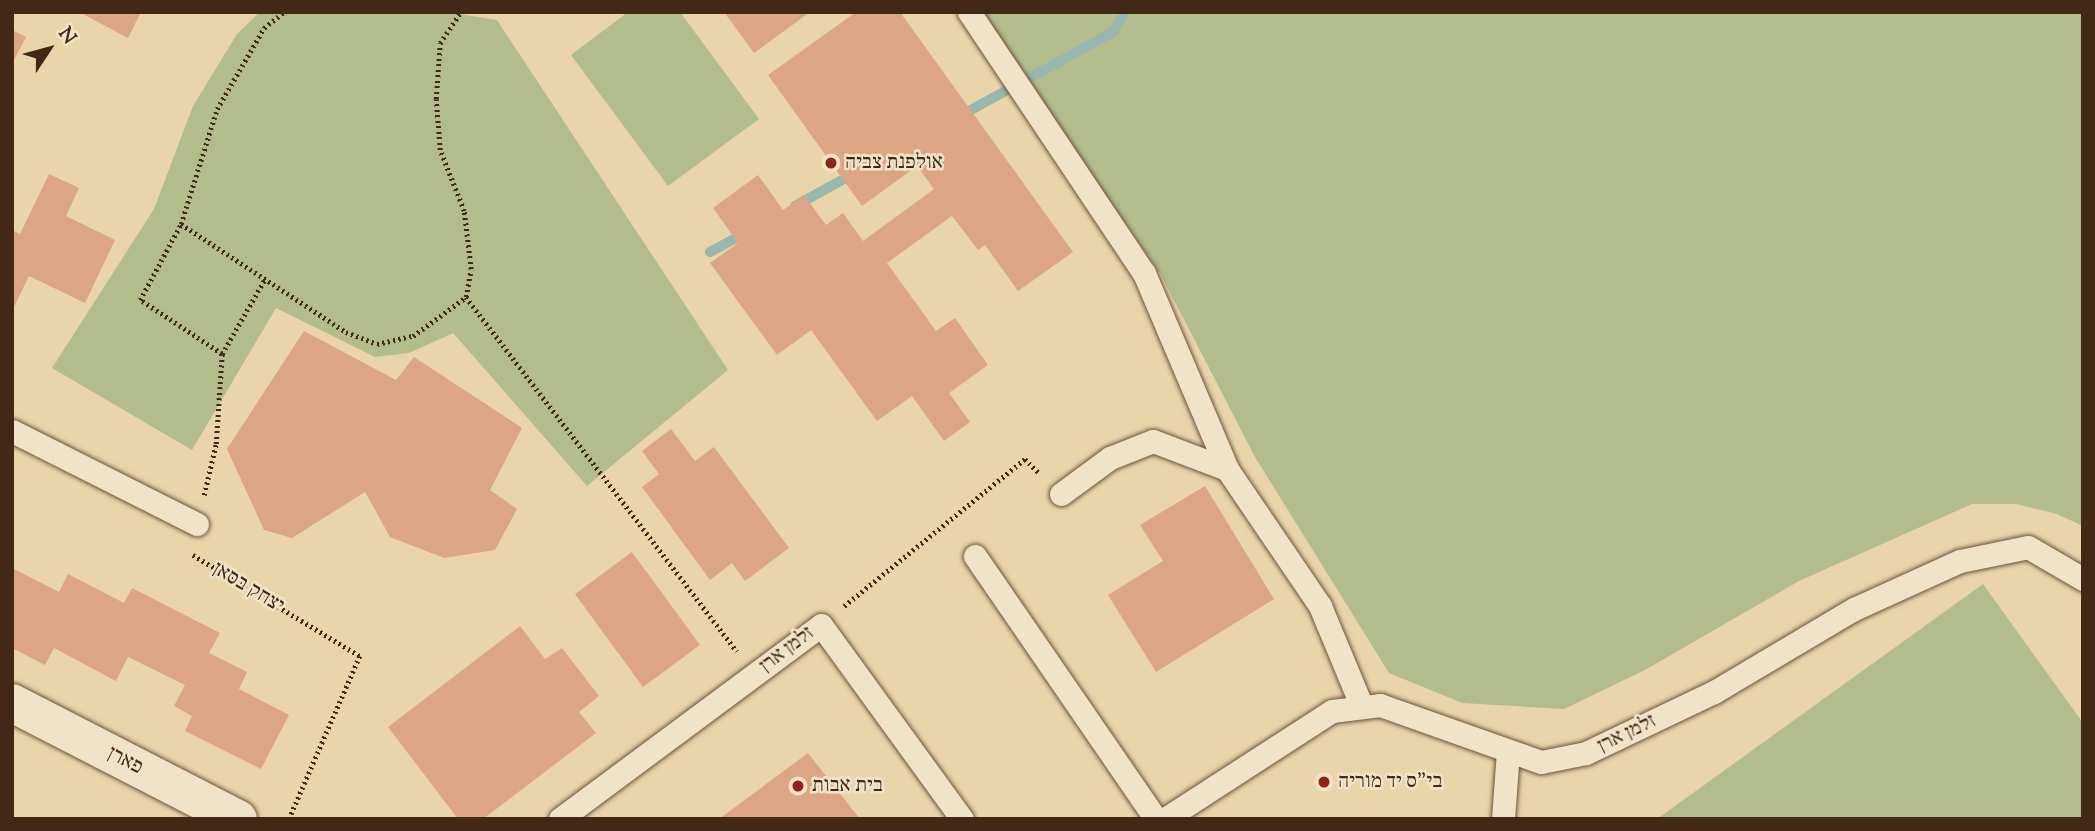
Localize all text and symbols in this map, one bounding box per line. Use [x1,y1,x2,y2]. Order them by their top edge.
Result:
north arrow [14,14,84,84]
text: N [51,22,82,50]
place label: אולפנת צביה [845,150,943,176]
marker: אולפנת צביה [823,155,839,171]
street label: יצחק בסאן [208,557,288,619]
street label: זלמן ארן [755,621,819,679]
street label: זלמן ארן [1594,709,1660,759]
street label: פארן [103,741,147,781]
place label: בי"ס יד מוריה [1338,769,1442,795]
place label: בית אבות [812,773,883,799]
marker: בי"ס יד מוריה [1316,774,1332,790]
marker: בית אבות [790,778,806,794]

